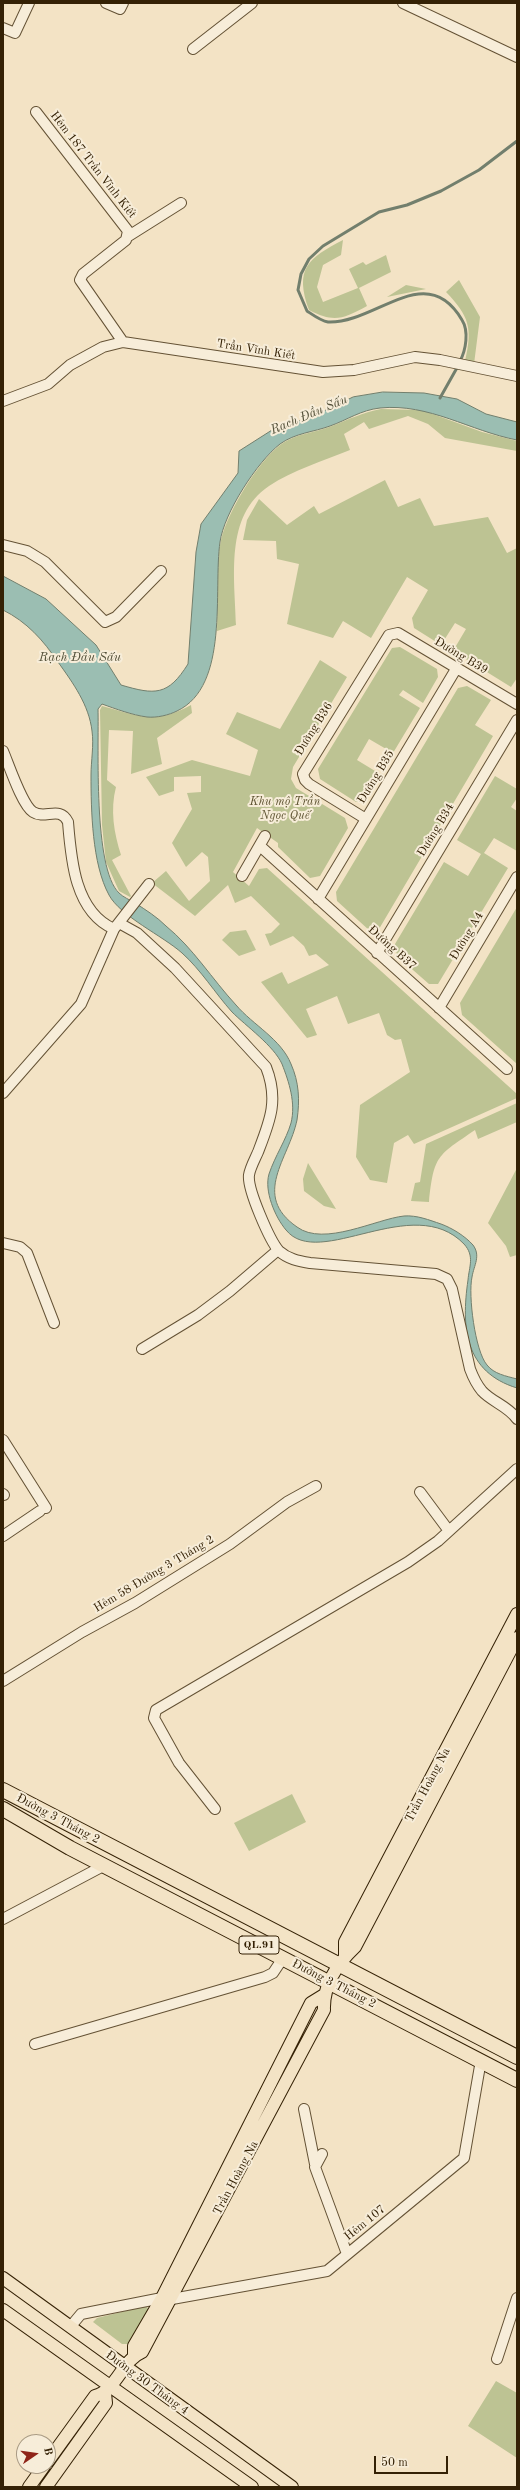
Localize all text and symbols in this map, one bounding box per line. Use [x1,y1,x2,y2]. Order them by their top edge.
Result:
street label: Hẻm 187 Trần Vĩnh Kiết [47,109,139,221]
street label: Trần Vĩnh Kiết [216,337,296,363]
water label: Rạch Đầu Sấu [268,392,350,438]
street label: Đường B39 [432,634,490,678]
water label: Rạch Đầu Sấu [39,650,121,666]
street label: Đường B36 [292,700,336,758]
street label: Đường B35 [354,748,398,806]
park label: Khu mộ Trần Ngọc Quế [250,795,320,823]
street label: Đường B34 [414,801,458,859]
street label: Đường A4 [447,909,487,963]
street label: Đường B37 [365,923,419,973]
street label: Hẻm 58 Đường 3 Tháng 2 [91,1532,217,1616]
street label: Trần Hoàng Na [402,1745,454,1825]
street label: Đường 3 Tháng 2 [14,1791,102,1847]
road number: QL.91 [239,1936,279,1954]
street label: Đường 3 Tháng 2 [290,1957,378,2011]
street label: Trần Hoàng Na [210,2138,262,2218]
street label: Hẻm 107 [342,2202,388,2244]
street label: Đường 30 Tháng 4 [103,2348,191,2418]
north arrow [16,2434,56,2474]
text: B [41,2446,53,2456]
scale bar [376,2448,450,2474]
text: 50 m [381,2457,408,2469]

